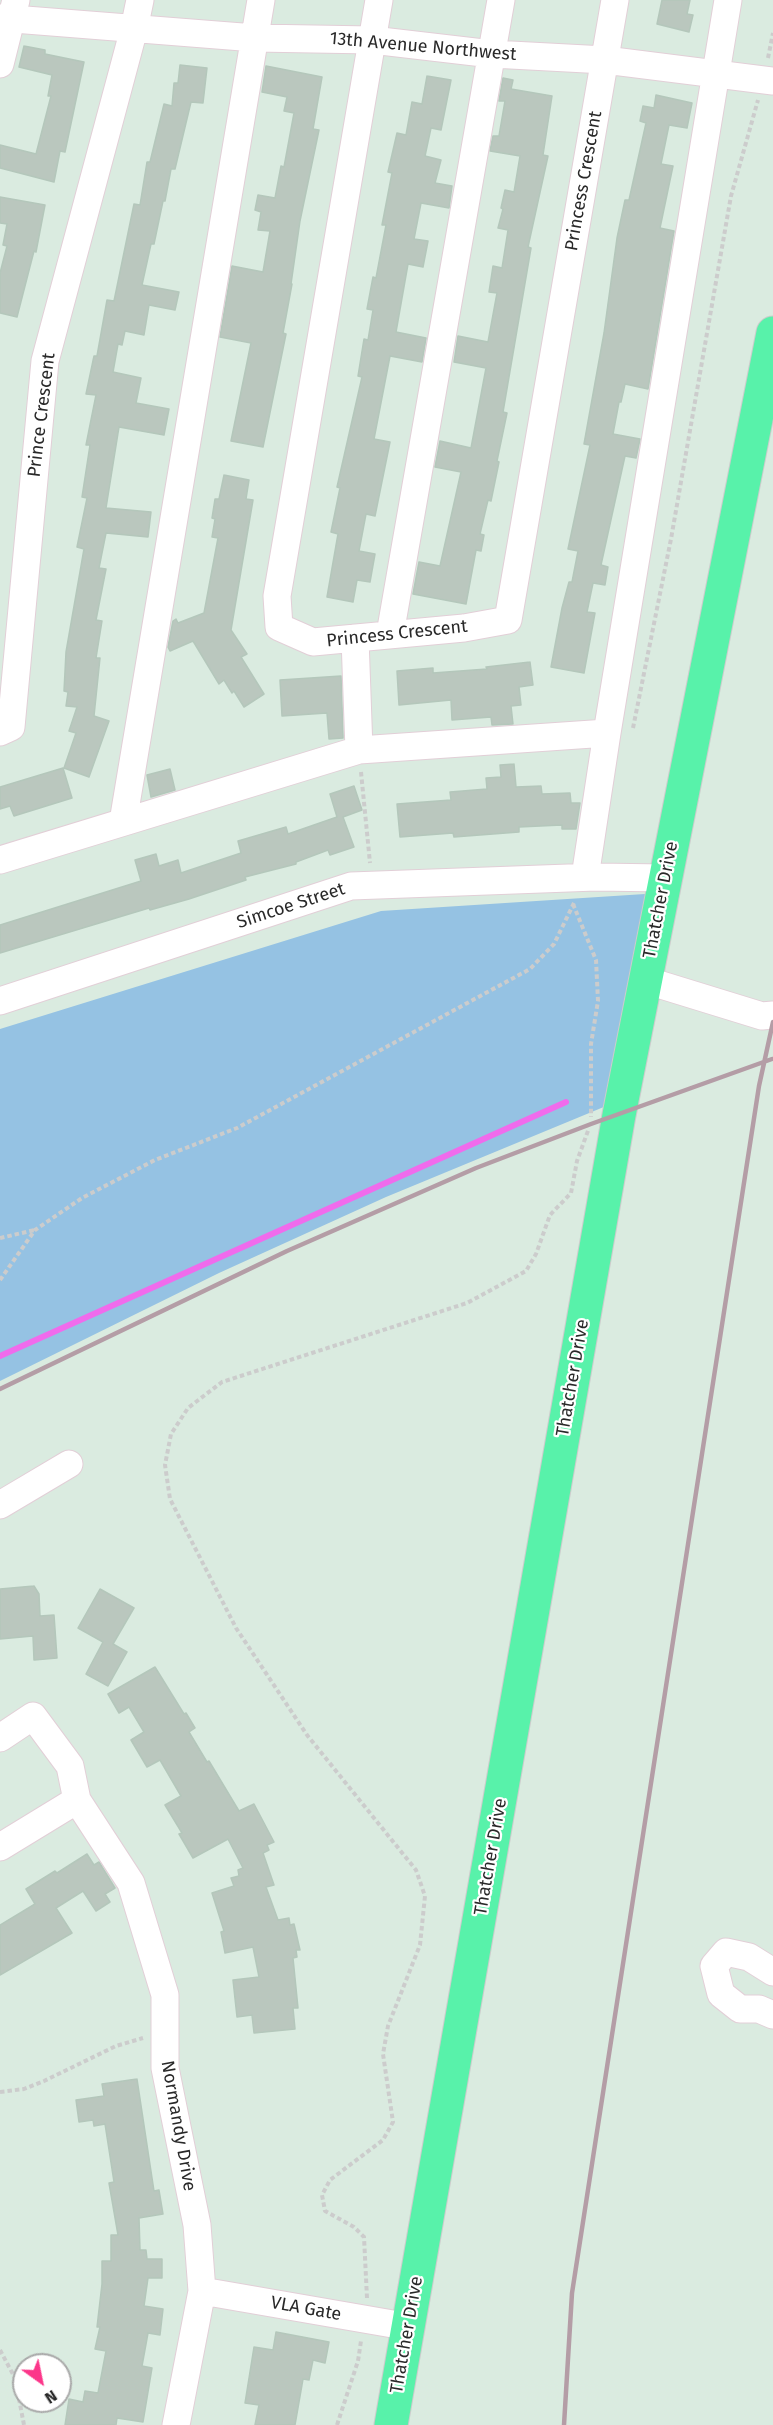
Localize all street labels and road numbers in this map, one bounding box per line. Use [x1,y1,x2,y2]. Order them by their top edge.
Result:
street label: 13th Avenue Northwest [329,28,517,66]
street label: Princess Crescent [561,109,607,253]
street label: Prince Crescent [24,352,60,478]
street label: Princess Crescent [325,616,469,652]
street label: Thatcher Drive [639,840,683,960]
street label: Simcoe Street [234,878,348,934]
street label: Thatcher Drive [552,1318,594,1438]
street label: Thatcher Drive [470,1797,512,1917]
street label: Normandy Drive [156,2059,200,2193]
street label: Thatcher Drive [386,2275,428,2395]
street label: VLA Gate [269,2292,343,2326]

